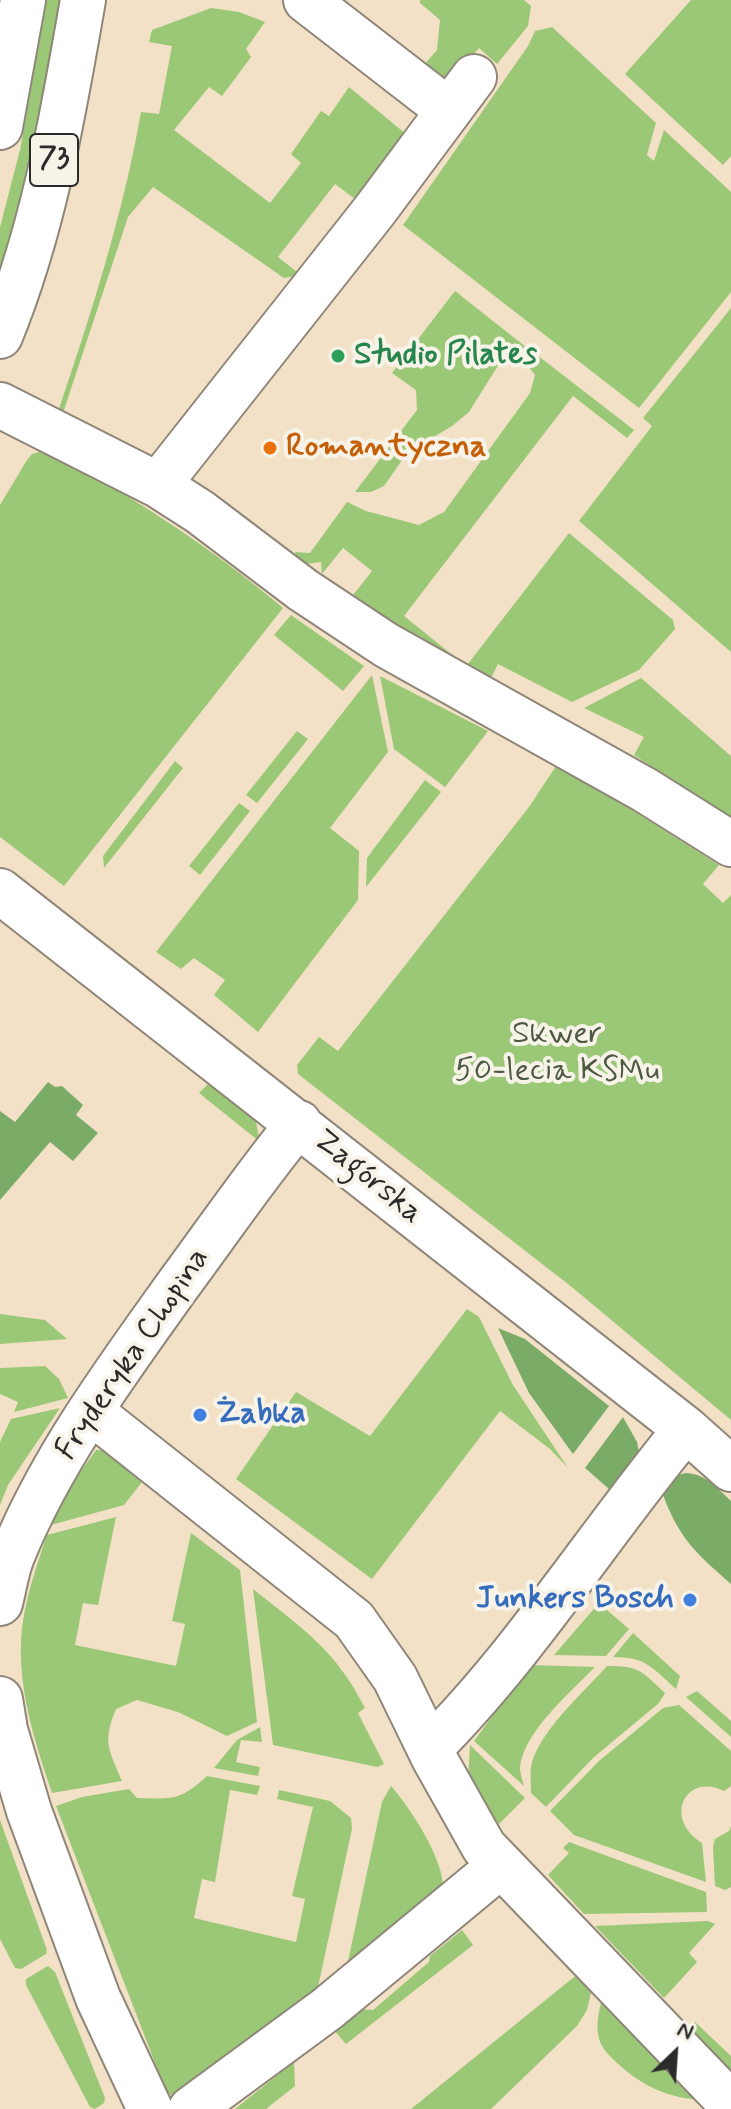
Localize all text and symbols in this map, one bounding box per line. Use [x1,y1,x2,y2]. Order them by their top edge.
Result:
road number: 73 [30,134,78,186]
place label: Studio Pilates [354,337,537,375]
marker: Studio Pilates [329,347,347,365]
place label: Romantyczna [286,429,486,467]
marker: Romantyczna [261,439,279,457]
park label: Skwer 50-lecia KSMu [455,1016,659,1091]
street label: Zagórska [305,1122,429,1234]
street label: Fryderyka Chopina [49,1242,219,1468]
place label: Żabka [216,1396,306,1434]
marker: Żabka [191,1406,209,1424]
place label: Junkers Bosch [476,1581,674,1619]
marker: Junkers Bosch [681,1591,699,1609]
north arrow [635,2013,715,2093]
text: N [673,2015,698,2047]

